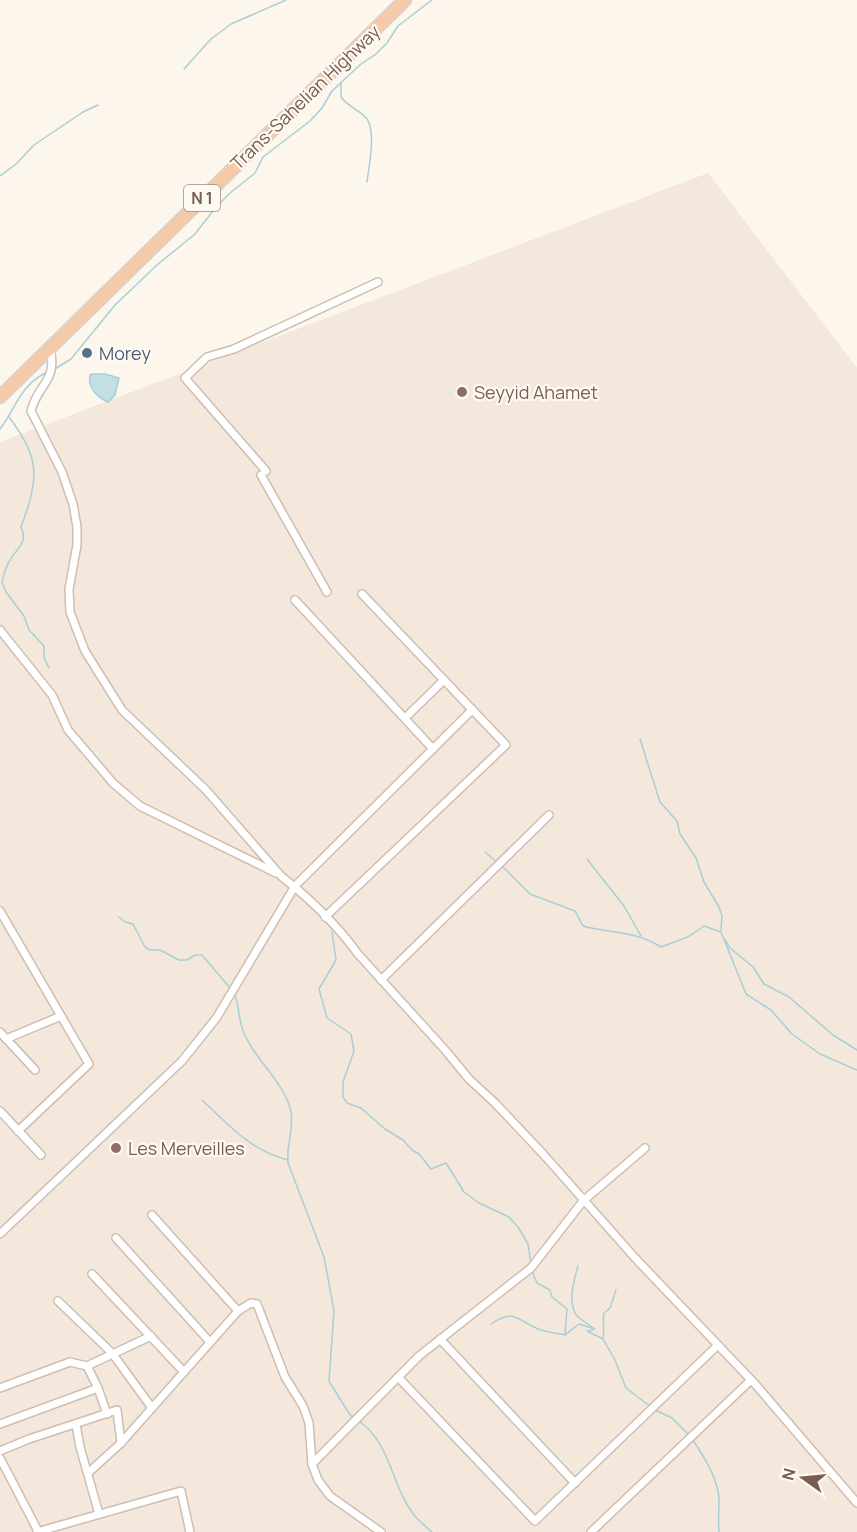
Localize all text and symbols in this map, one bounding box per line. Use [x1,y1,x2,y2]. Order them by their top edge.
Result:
street label: Trans-Sahelian Highway [225,19,385,175]
road number: N 1 [184,185,220,211]
place label: Morey [99,341,151,365]
marker: Morey [80,346,94,360]
place label: Seyyid Ahamet [474,380,598,404]
marker: Seyyid Ahamet [455,385,469,399]
place label: Les Merveilles [128,1136,245,1160]
marker: Les Merveilles [109,1141,123,1155]
north arrow [773,1448,833,1508]
text: N [776,1466,801,1483]

